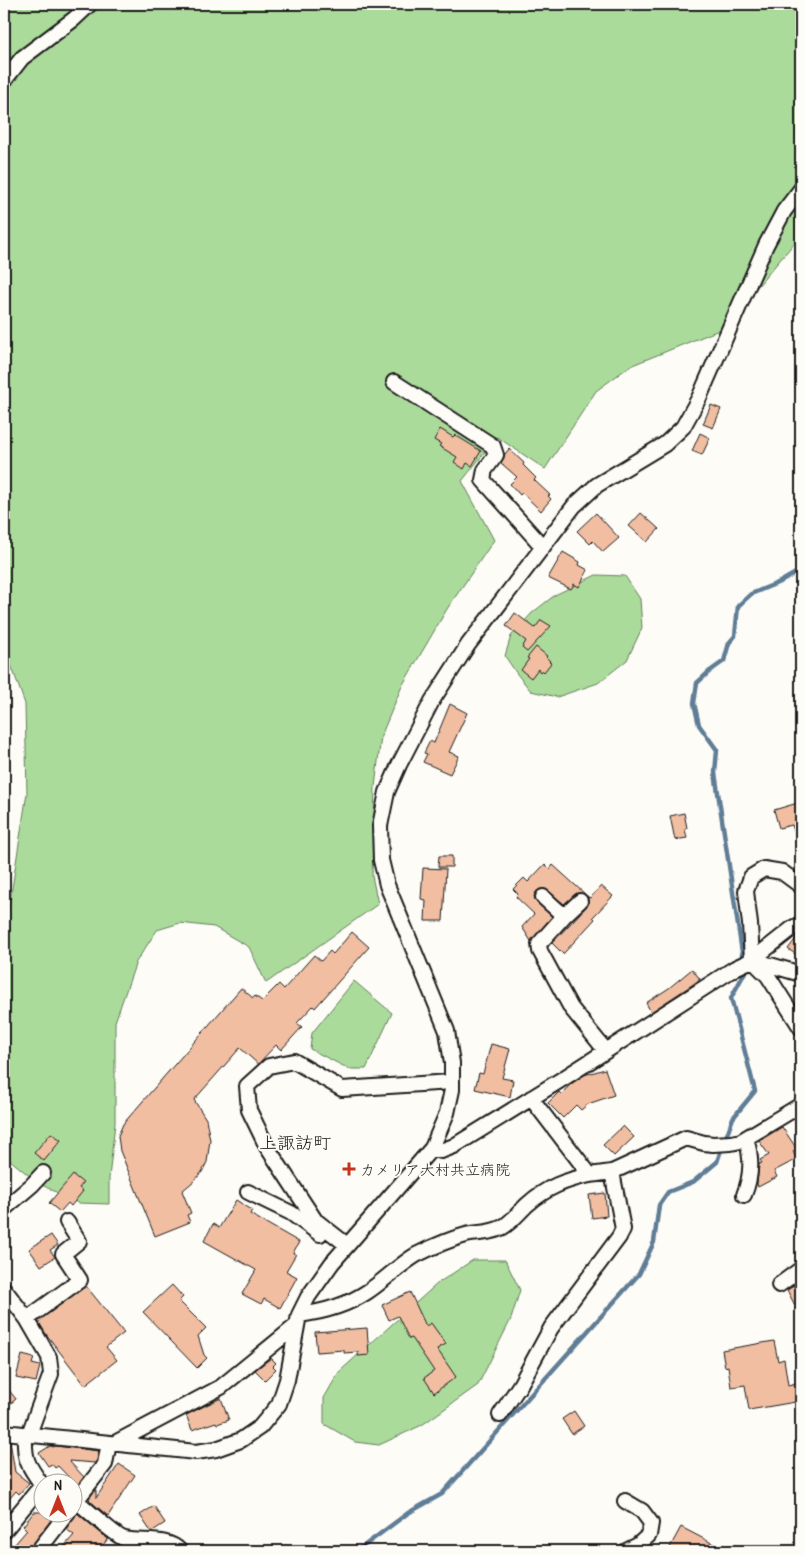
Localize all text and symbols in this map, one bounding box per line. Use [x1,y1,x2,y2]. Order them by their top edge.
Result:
district label: 上諏訪町 [259,1130,331,1155]
place label: カメリア大村共立病院 [360,1159,510,1180]
marker: カメリア大村共立病院 [342,1162,356,1176]
north arrow [32,1472,82,1522]
text: N [54,1475,62,1494]

